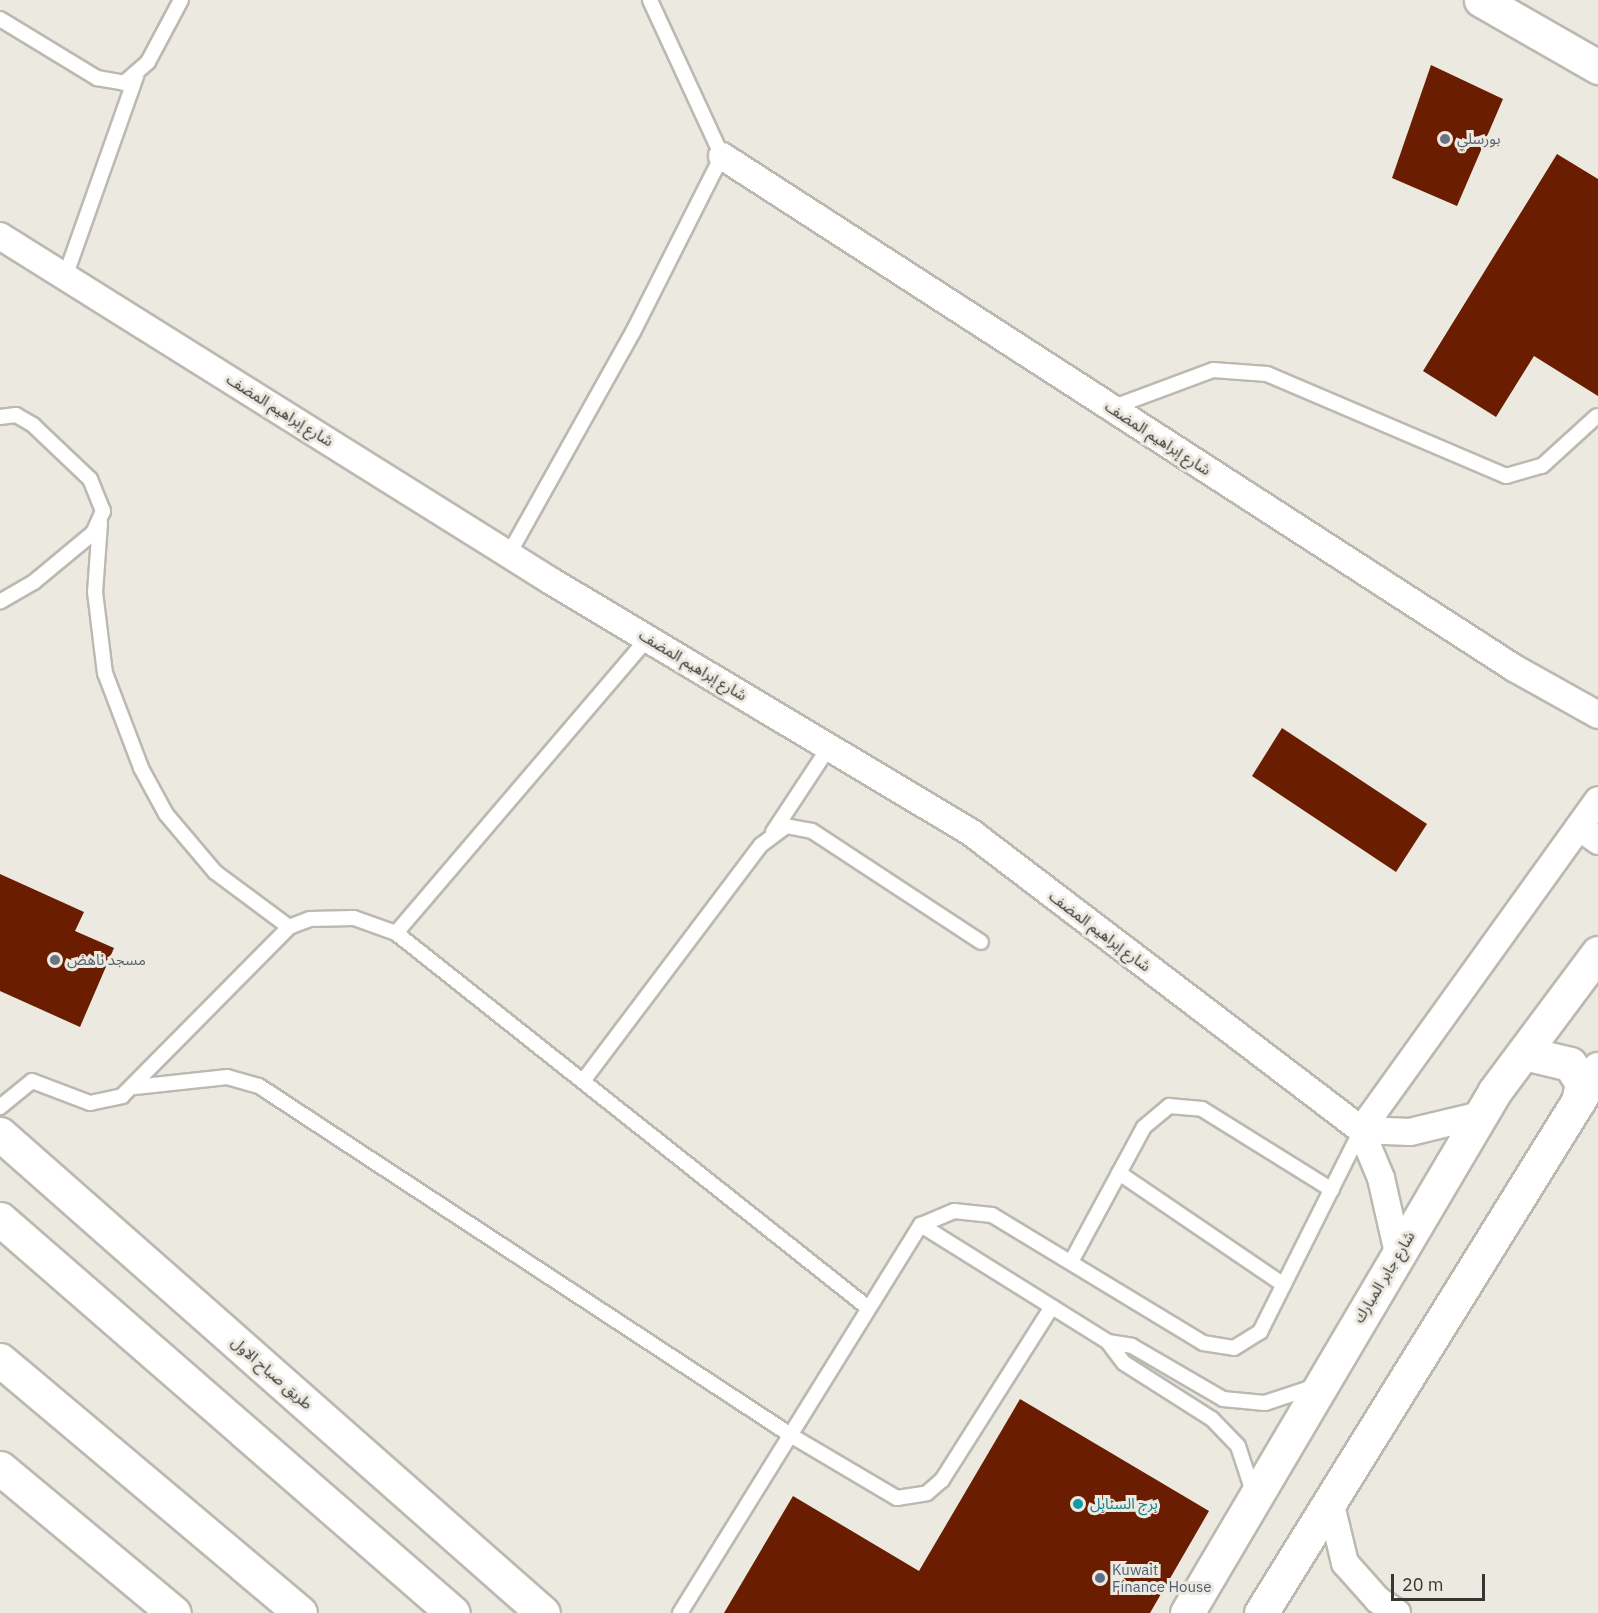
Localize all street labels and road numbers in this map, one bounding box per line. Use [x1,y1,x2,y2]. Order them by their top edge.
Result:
street label: شارع إبراهيم المضف [223,370,337,450]
street label: شارع إبراهيم المضف [1102,397,1214,479]
street label: شارع إبراهيم المضف [636,626,750,704]
street label: شارع إبراهيم المضف [1046,887,1154,975]
street label: شارع جابر المبارك [1350,1228,1418,1326]
street label: طريق صباح الاول [228,1333,316,1413]

